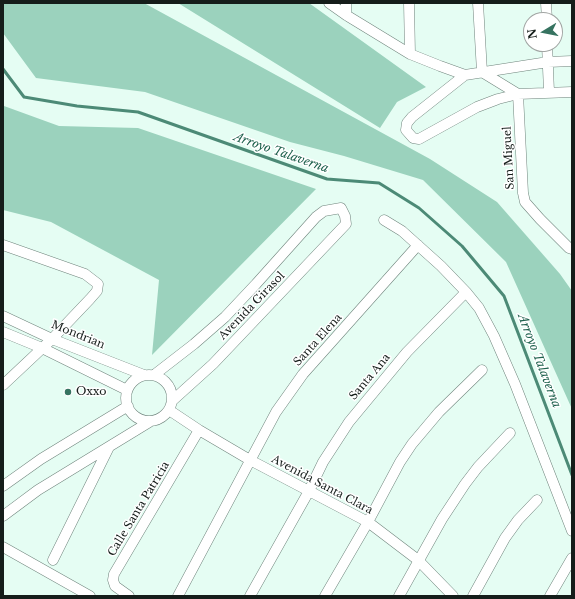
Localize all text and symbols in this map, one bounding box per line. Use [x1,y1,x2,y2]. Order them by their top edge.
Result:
north arrow [523,12,563,52]
text: N [524,28,540,40]
street label: San Miguel [501,126,517,190]
water label: Arroyo Talaverna [232,130,330,176]
street label: Avenida Girasol [216,269,288,343]
street label: Santa Elena [291,311,345,369]
water label: Arroyo Talaverna [514,312,564,410]
street label: Mondrian [49,318,107,352]
street label: Santa Ana [347,351,393,403]
place label: Oxxo [76,385,107,399]
marker: Oxxo [63,387,73,397]
street label: Avenida Santa Clara [269,453,375,517]
street label: Calle Santa Patricia [106,459,172,559]

